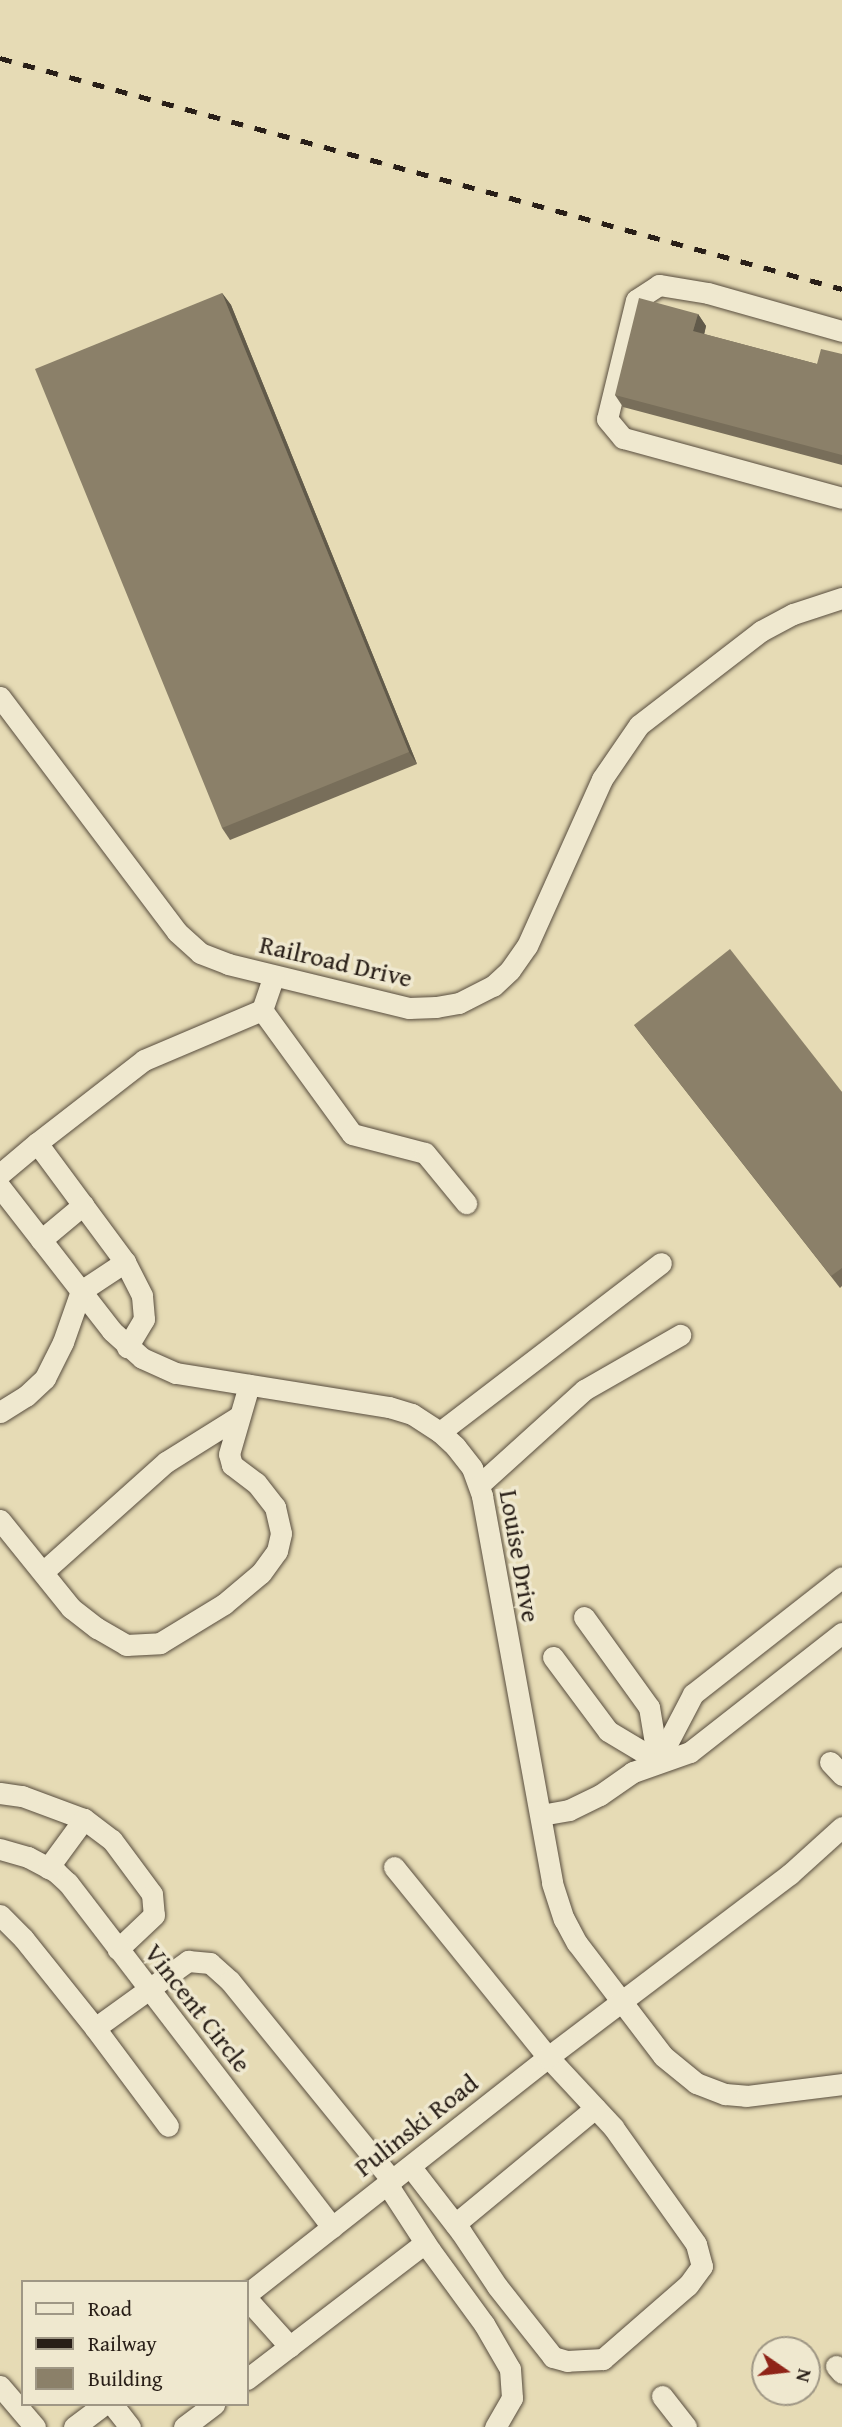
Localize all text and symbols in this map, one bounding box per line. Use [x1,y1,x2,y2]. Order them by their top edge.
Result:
street label: Railroad Drive [257,928,415,994]
street label: Louise Drive [493,1487,547,1625]
street label: Vincent Circle [138,1938,258,2078]
street label: Pulinski Road [348,2067,484,2183]
legend [21,2280,248,2406]
text: Road [88,2293,132,2324]
text: Railway [88,2328,157,2359]
north arrow [751,2336,821,2406]
text: Building [88,2363,162,2394]
text: N [789,2366,820,2385]

